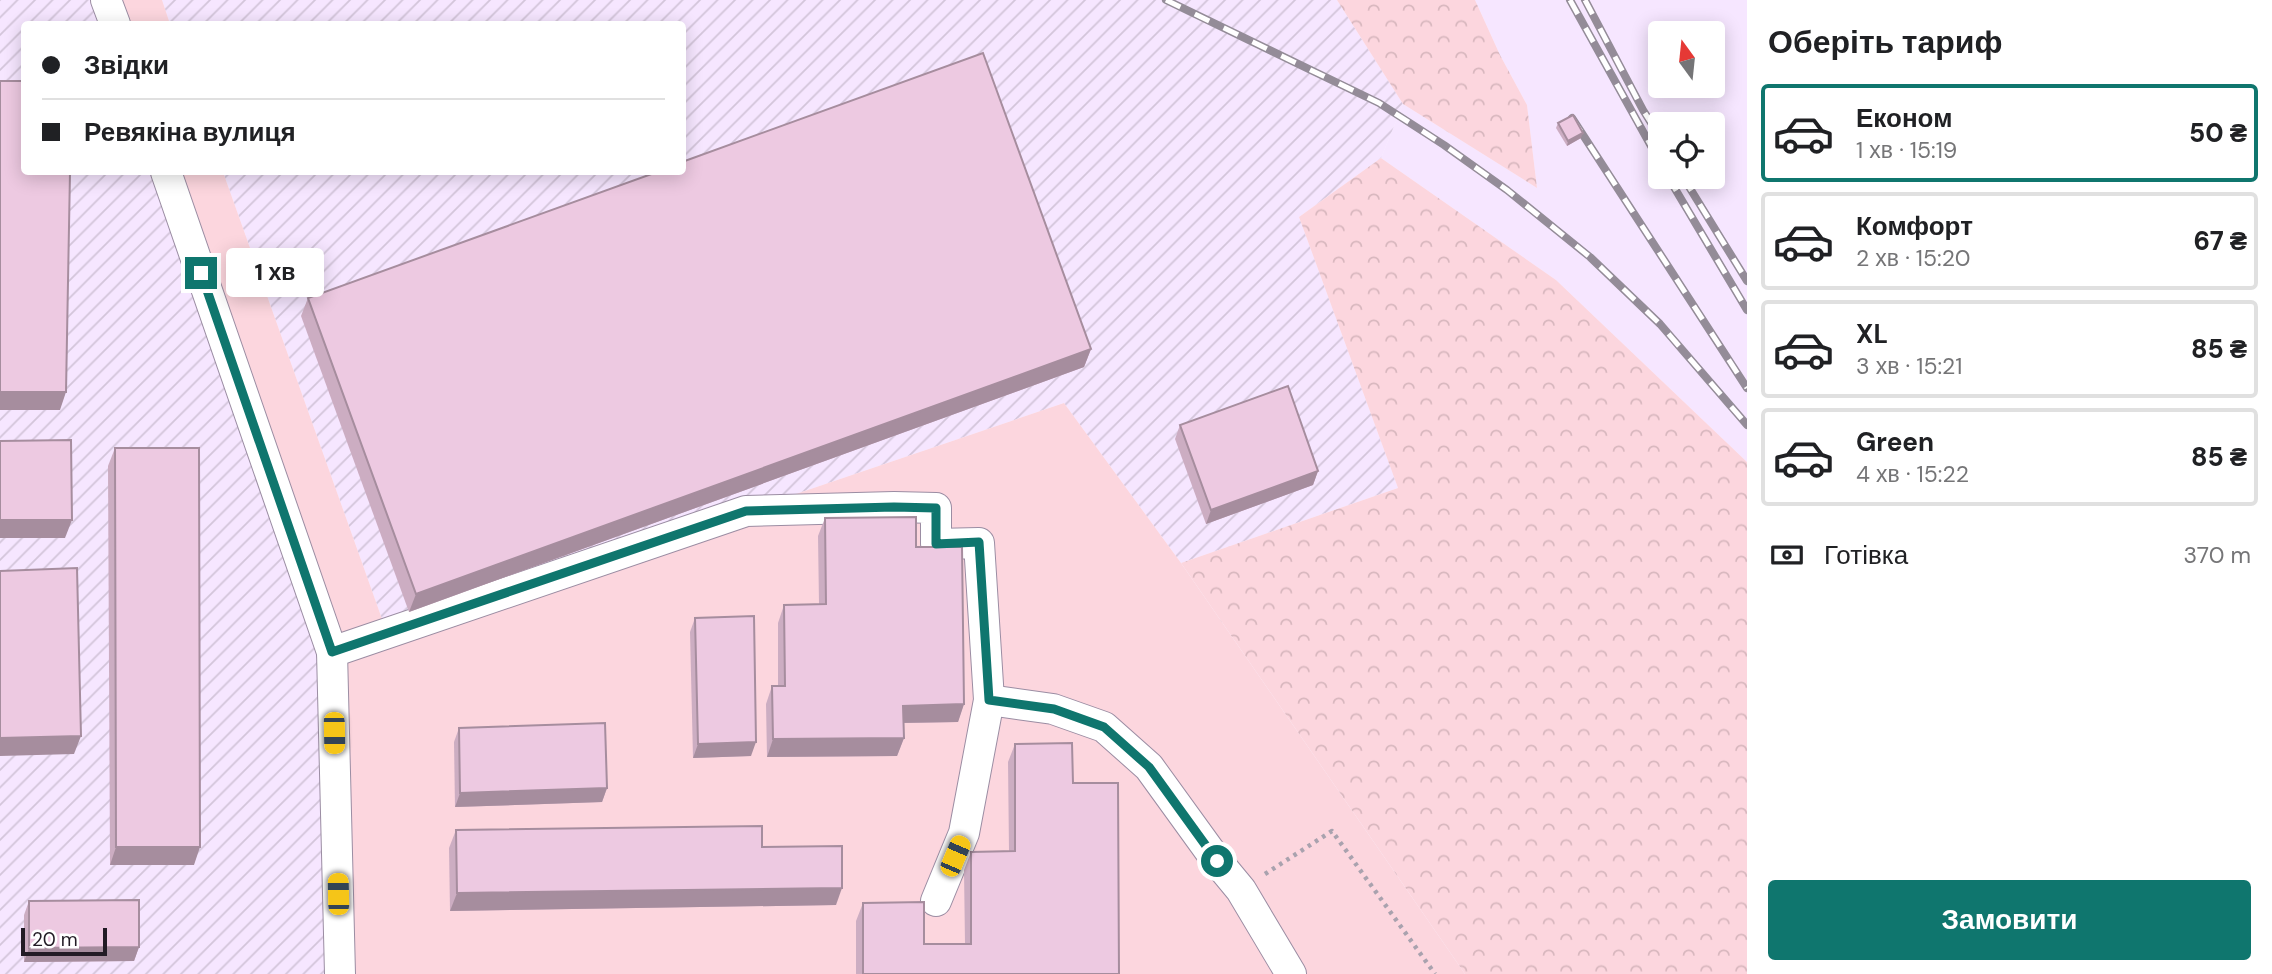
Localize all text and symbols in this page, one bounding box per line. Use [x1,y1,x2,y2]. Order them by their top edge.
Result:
north arrow [1648,21,1726,98]
map controls [1648,21,1725,189]
text: Оберіть тариф [1768,21,2002,63]
text: Звідки [84,48,169,82]
text: Економ [1856,101,1952,135]
icon: car [1772,102,1835,165]
button: locate [1648,112,1725,189]
text: Ревякіна вулиця [84,115,296,149]
text: 50 ₴ [2189,116,2247,150]
text: 1 хв · 15:19 [1856,135,1957,165]
text: Комфорт [1856,209,1973,243]
icon: car [1772,210,1835,273]
text: 67 ₴ [2193,224,2247,258]
text: 2 хв · 15:20 [1856,243,1970,273]
callout: 1 хв [226,248,324,298]
route end [185,257,217,289]
text: 1 хв [255,257,295,287]
text: XL [1856,317,1888,351]
icon: car [1772,318,1835,381]
text: 85 ₴ [2191,332,2247,366]
text: 3 хв · 15:21 [1856,351,1963,381]
text: Green [1856,425,1934,459]
icon: car [1772,426,1835,489]
text: 85 ₴ [2191,440,2247,474]
text: 4 хв · 15:22 [1856,459,1969,489]
icon: cash [1768,536,1806,574]
text: Готівка [1824,538,1908,572]
text: 370 m [2183,540,2251,570]
car [324,712,345,754]
car [938,833,973,879]
route start [1201,845,1233,877]
car [328,873,349,915]
button: Замовити [1768,880,2251,960]
scale bar [21,925,107,957]
text: 20 m [32,927,78,952]

